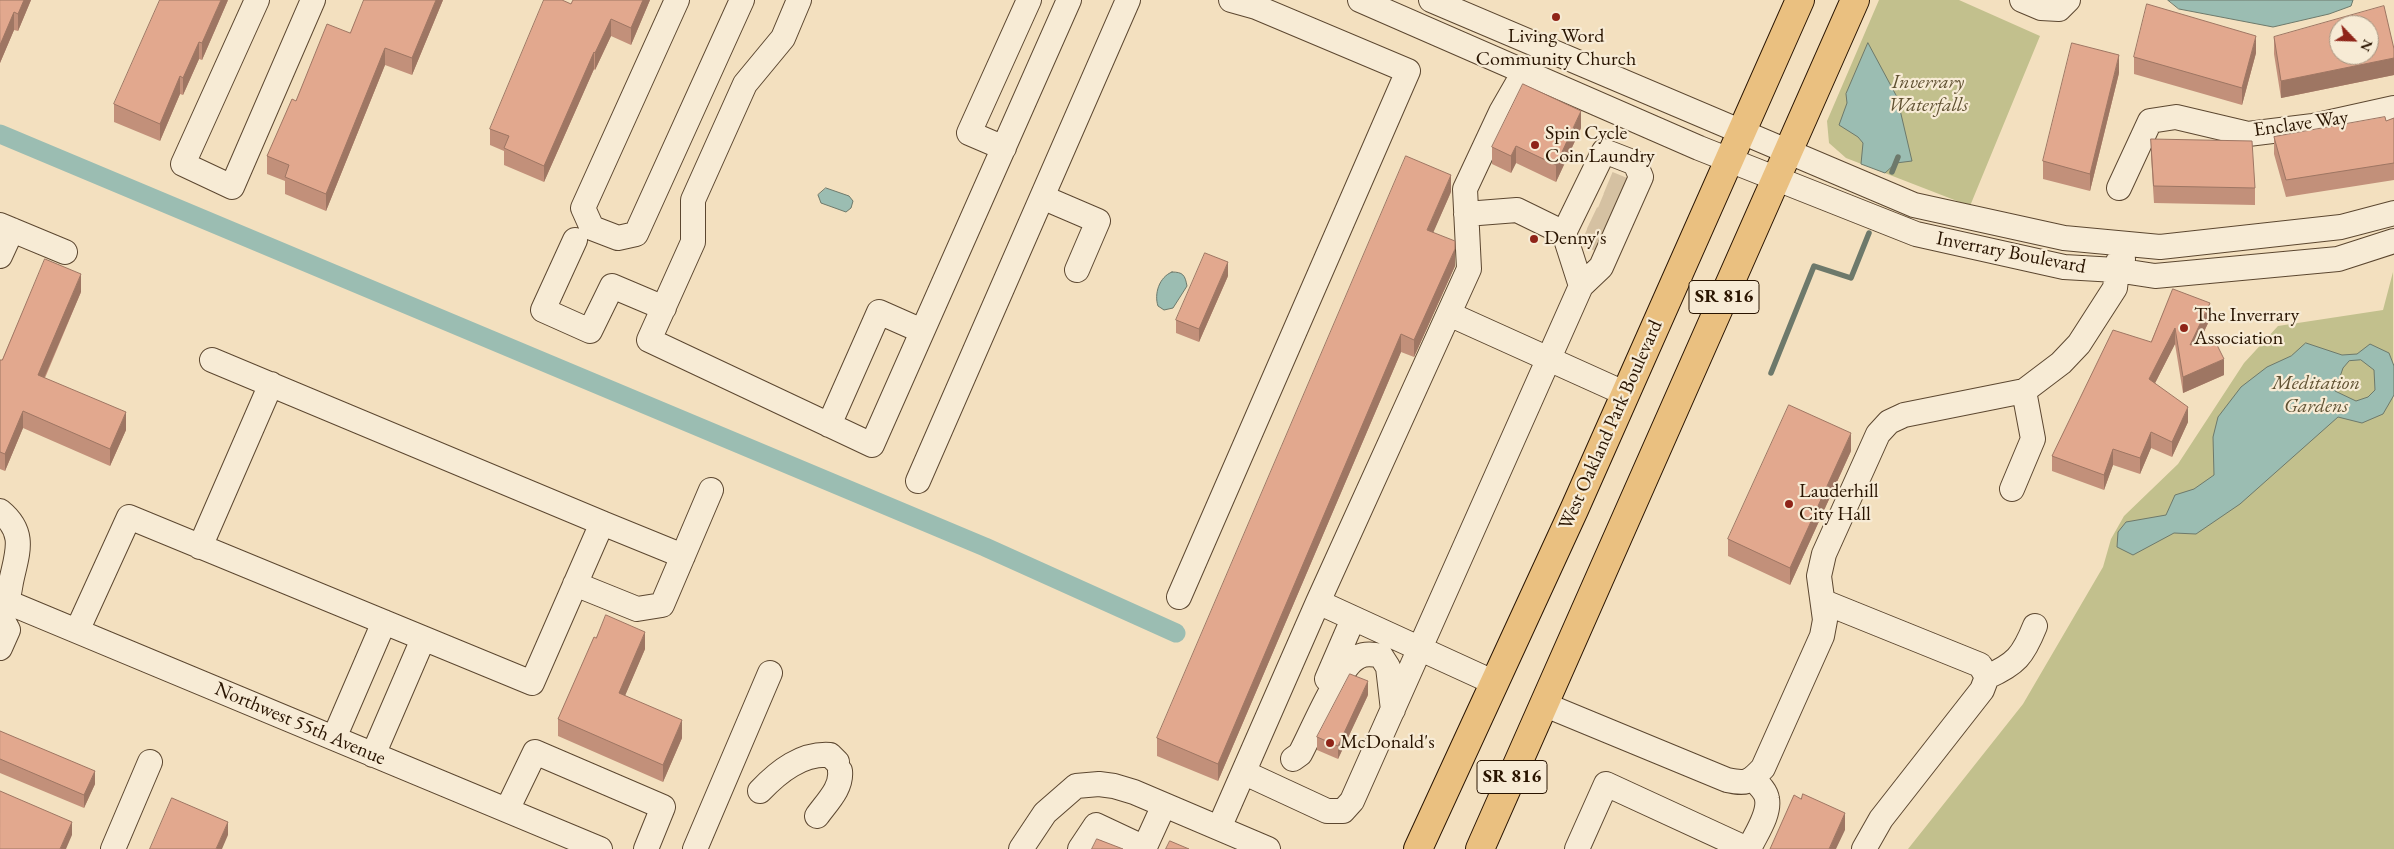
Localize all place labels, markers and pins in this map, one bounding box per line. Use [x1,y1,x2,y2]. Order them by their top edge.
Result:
marker: Living Word Community Church [1550,11,1562,23]
place label: Living Word Community Church [1476,25,1636,72]
place label: Spin Cycle Coin Laundry [1545,122,1655,169]
marker: Spin Cycle Coin Laundry [1529,139,1541,151]
place label: Denny's [1544,227,1606,251]
marker: Denny's [1528,233,1540,245]
place label: The Inverrary Association [2194,304,2299,351]
marker: The Inverrary Association [2178,322,2190,334]
place label: Lauderhill City Hall [1799,480,1879,527]
marker: Lauderhill City Hall [1783,498,1795,510]
place label: McDonald's [1340,731,1435,755]
marker: McDonald's [1324,737,1336,749]

